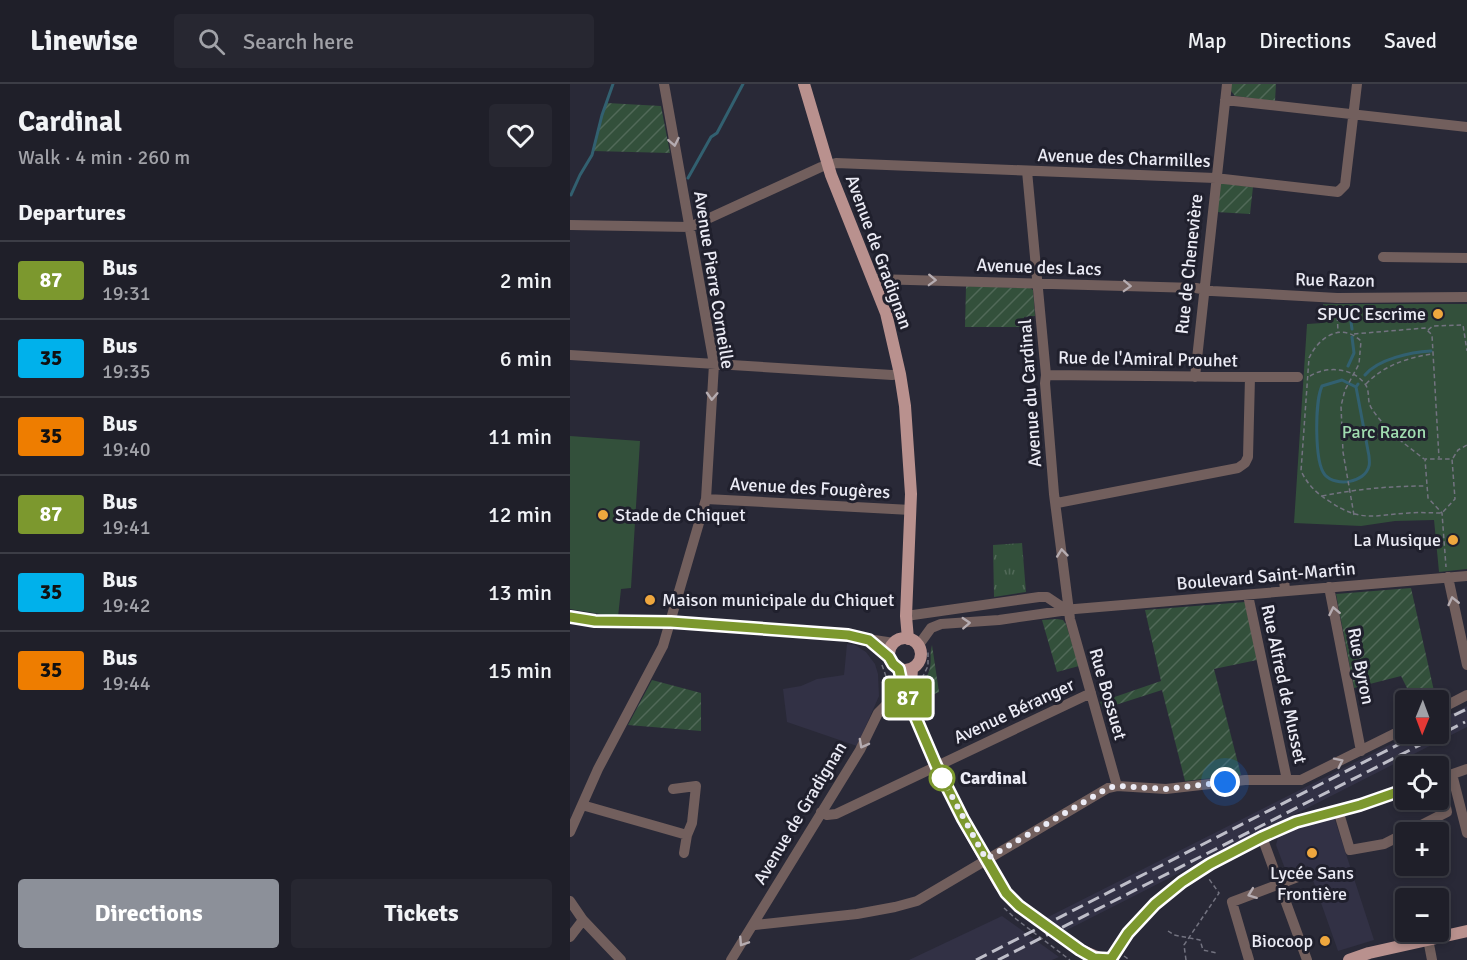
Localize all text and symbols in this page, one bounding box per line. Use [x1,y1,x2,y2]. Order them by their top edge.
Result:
search box [174,14,594,68]
text: Linewise [30,24,138,58]
icon: search [195,25,228,58]
text: Search here [243,28,354,55]
text: Map [1188,28,1226,54]
text: Directions [1259,28,1351,54]
text: Saved [1384,28,1437,54]
button: heart [489,104,552,167]
text: Cardinal [18,105,122,139]
one-way arrow [667,136,680,146]
street label: Avenue des Charmilles [1037,144,1211,172]
text: Walk · 4 min · 260 m [18,145,190,170]
street label: Avenue de Gradignan [841,172,917,332]
street label: Avenue Pierre Corneille [689,189,739,371]
street label: Rue de Chenevière [1171,193,1207,335]
text: Departures [18,199,126,226]
text: Bus [102,254,137,281]
street label: Avenue des Lacs [976,254,1102,280]
text: 87 [40,267,62,293]
text: 2 min [500,267,552,294]
street label: Rue Razon [1295,268,1375,292]
one-way arrow [928,274,937,287]
one-way arrow [1122,280,1131,293]
text: 19:31 [102,281,151,306]
place label: SPUC Escrime [1317,303,1426,325]
marker: SPUC Escrime [1431,307,1445,321]
street label: Avenue du Cardinal [1014,318,1046,468]
text: Bus [102,332,137,359]
text: 35 [40,345,62,371]
text: 6 min [500,345,552,372]
street label: Rue de l'Amiral Prouhet [1058,346,1238,372]
text: 19:35 [102,359,151,384]
one-way arrow [706,391,719,400]
text: Bus [102,410,137,437]
park label: Parc Razon [1342,421,1426,443]
text: 35 [40,423,62,449]
text: 11 min [488,423,552,450]
text: 19:40 [102,437,151,462]
street label: Avenue des Fougères [729,473,891,503]
text: Bus [102,488,137,515]
text: 87 [40,501,62,527]
text: 12 min [488,501,552,528]
place label: Stade de Chiquet [615,504,746,526]
marker: Stade de Chiquet [596,508,610,522]
text: 19:41 [102,515,151,540]
place label: La Musique [1353,529,1441,551]
marker: La Musique [1446,533,1460,547]
one-way arrow [1056,548,1069,557]
street label: Boulevard Saint-Martin [1176,557,1356,595]
text: Bus [102,566,137,593]
text: 35 [40,579,62,605]
text: 13 min [488,579,552,606]
place label: Maison municipale du Chiquet [662,589,894,611]
text: 19:42 [102,593,151,618]
marker: Maison municipale du Chiquet [643,593,657,607]
one-way arrow [1447,596,1460,606]
street label: Rue Alfred de Musset [1256,602,1312,766]
one-way arrow [1328,607,1341,617]
one-way arrow [962,616,971,629]
street label: Rue Byron [1343,626,1379,706]
text: Bus [102,644,137,671]
street label: Rue Bossuet [1084,646,1132,742]
text: 35 [40,657,62,683]
text: 15 min [488,657,552,684]
text: 19:44 [102,671,151,696]
street label: Avenue Béranger [950,673,1078,749]
line badge: 87 [881,678,935,718]
text: 87 [897,685,919,711]
north arrow [1395,690,1449,744]
map controls [1395,690,1449,942]
street label: Avenue de Gradignan [749,738,851,888]
one-way arrow [859,738,870,749]
button: locate [1395,756,1449,810]
one-way arrow [1333,758,1344,769]
marker: Cardinal [929,765,955,791]
place label: Cardinal [960,767,1027,789]
your location [1210,767,1240,797]
button: + [1395,822,1449,876]
marker: Lycée Sans Frontière [1305,846,1319,860]
place label: Lycée Sans Frontière [1270,862,1354,905]
button: Directions [18,879,279,948]
button: Tickets [291,879,552,948]
one-way arrow [1247,887,1258,899]
button: − [1395,888,1449,942]
place label: Biocoop [1251,930,1313,952]
marker: Biocoop [1318,934,1332,948]
one-way arrow [739,936,750,947]

